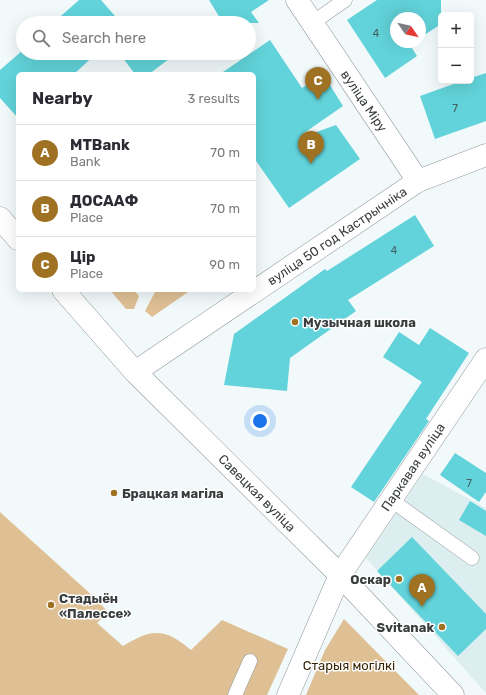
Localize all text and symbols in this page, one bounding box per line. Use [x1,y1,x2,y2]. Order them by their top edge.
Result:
north arrow [390,12,426,48]
map controls [438,12,474,84]
button: + [438,12,474,48]
search box [16,16,256,60]
icon: search [30,27,52,49]
house number: 4 [373,27,380,40]
text: Search here [62,29,146,47]
button: − [438,48,474,84]
pin: C [305,67,331,100]
street label: вуліца Міру [338,67,390,135]
text: Nearby [32,88,93,108]
text: 3 results [188,91,240,106]
house number: 7 [452,102,458,115]
pin: B [298,131,324,164]
text: MTBank [70,136,130,154]
text: A [40,145,50,160]
text: 70 m [210,145,240,160]
text: Bank [70,154,100,169]
street label: вуліца 50 год Кастрычніка [264,184,410,288]
text: ДОСААФ [70,192,138,210]
text: B [40,201,50,216]
text: 70 m [210,201,240,216]
text: Place [70,210,103,225]
house number: 4 [391,244,398,257]
text: Цір [70,248,95,266]
text: C [40,257,50,272]
text: 90 m [209,257,240,272]
text: Place [70,266,103,281]
place label: Музычная школа [303,315,416,330]
marker: Музычная школа [290,317,300,327]
your location [250,411,270,431]
street label: Паркавая вуліца [378,420,448,514]
street label: Савецкая вуліца [215,451,299,535]
house number: 7 [466,477,472,490]
place label: Брацкая магіла [122,486,224,501]
marker: Брацкая магіла [109,488,119,498]
place label: Оскар [350,572,391,587]
marker: Оскар [394,574,404,584]
pin: A [409,574,435,607]
place label: Стадыён «Палессе» [59,591,131,621]
marker: Стадыён «Палессе» [46,600,56,610]
place label: Svitanak [377,620,434,635]
marker: Svitanak [437,622,447,632]
park label: Старыя могілкі [303,658,395,673]

